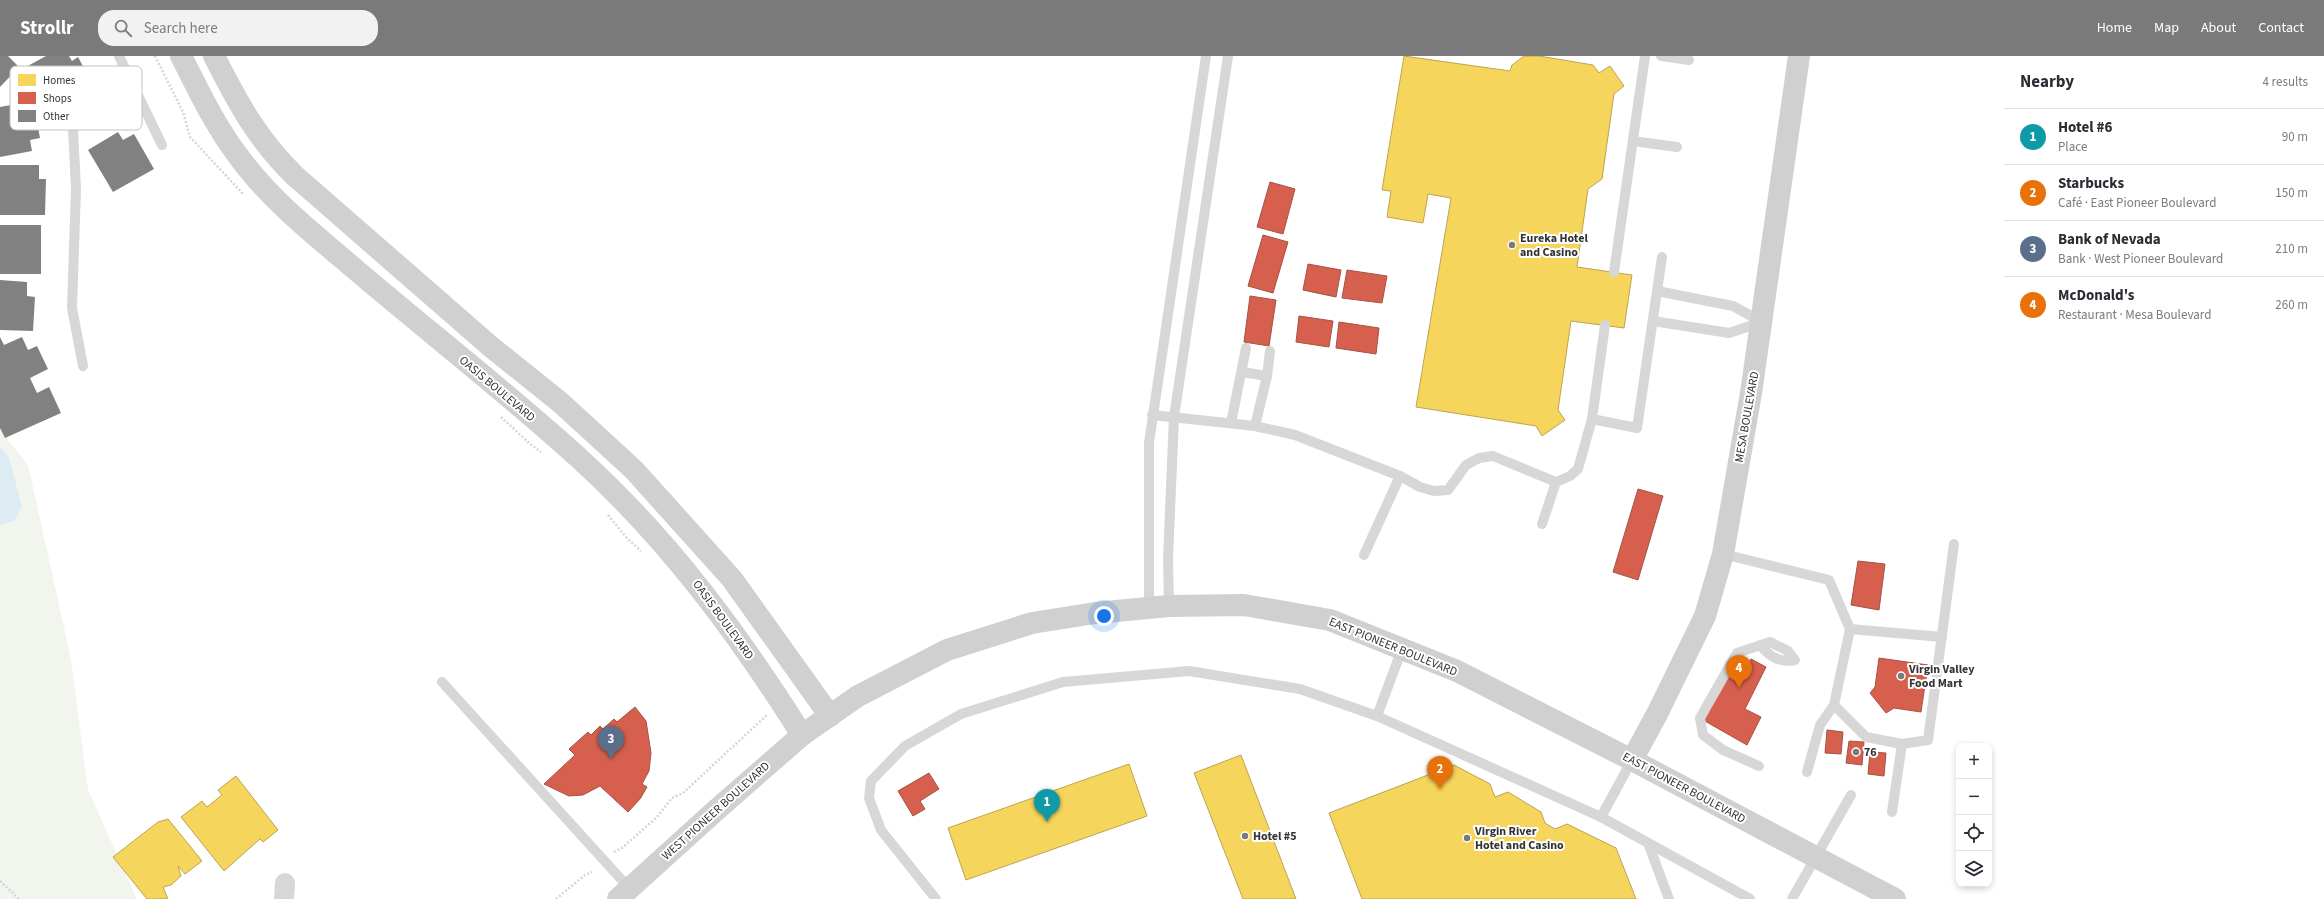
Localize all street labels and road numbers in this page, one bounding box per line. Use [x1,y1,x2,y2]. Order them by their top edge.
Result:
street label: OASIS BOULEVARD [455,352,539,426]
street label: MESA BOULEVARD [1731,370,1763,464]
street label: OASIS BOULEVARD [688,577,758,663]
street label: EAST PIONEER BOULEVARD [1326,613,1460,681]
street label: EAST PIONEER BOULEVARD [1619,748,1749,828]
street label: WEST PIONEER BOULEVARD [658,758,774,864]

